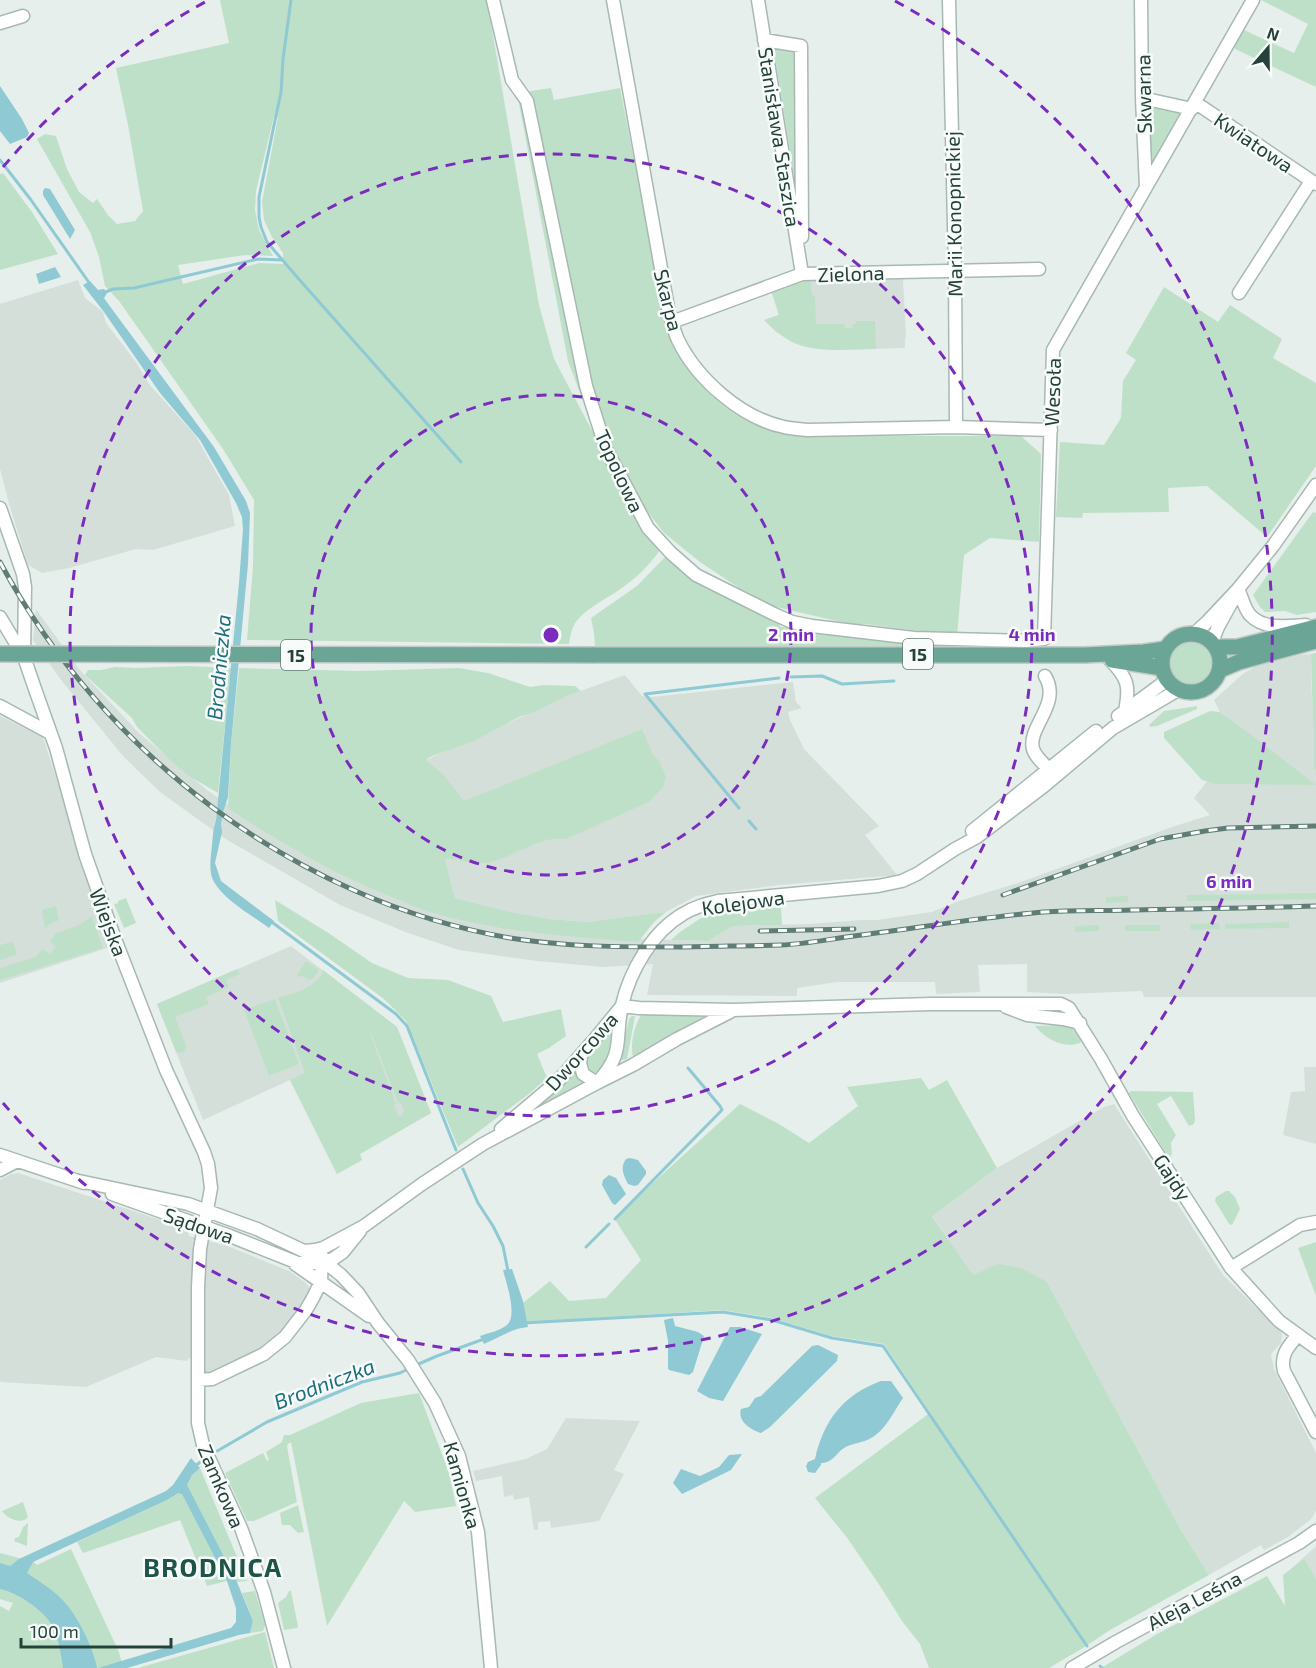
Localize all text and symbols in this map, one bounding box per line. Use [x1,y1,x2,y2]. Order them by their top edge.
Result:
north arrow [1238,18,1298,78]
text: N [1265,23,1282,44]
street label: Stanisława Staszica [754,45,806,229]
street label: Skwarna [1130,54,1156,134]
street label: Kwiatowa [1210,107,1298,177]
street label: Marii Konopnickiej [940,131,966,297]
street label: Zielona [817,260,885,286]
street label: Skarpa [650,267,688,333]
street label: Wesoła [1039,357,1065,427]
street label: Topolowa [590,426,650,516]
water label: Brodniczka [201,613,235,721]
text: 2 min [768,623,814,645]
text: 4 min [1009,623,1056,645]
centre of rings [541,625,561,645]
road number: 15 [903,639,933,669]
road number: 15 [281,640,311,670]
text: 6 min [1206,870,1252,892]
street label: Kolejowa [700,884,786,920]
street label: Wiejska [85,885,133,959]
street label: Dworcowa [540,1007,622,1095]
street label: Gajdy [1149,1149,1197,1205]
street label: Sądowa [161,1202,237,1248]
water label: Brodniczka [270,1352,378,1414]
street label: Kamionka [439,1439,487,1531]
street label: Zamkowa [194,1441,250,1531]
district label: BRODNICA [143,1551,283,1582]
street label: Aleja Leśna [1143,1565,1245,1635]
scale bar [21,1611,171,1649]
text: 100 m [30,1620,79,1642]

